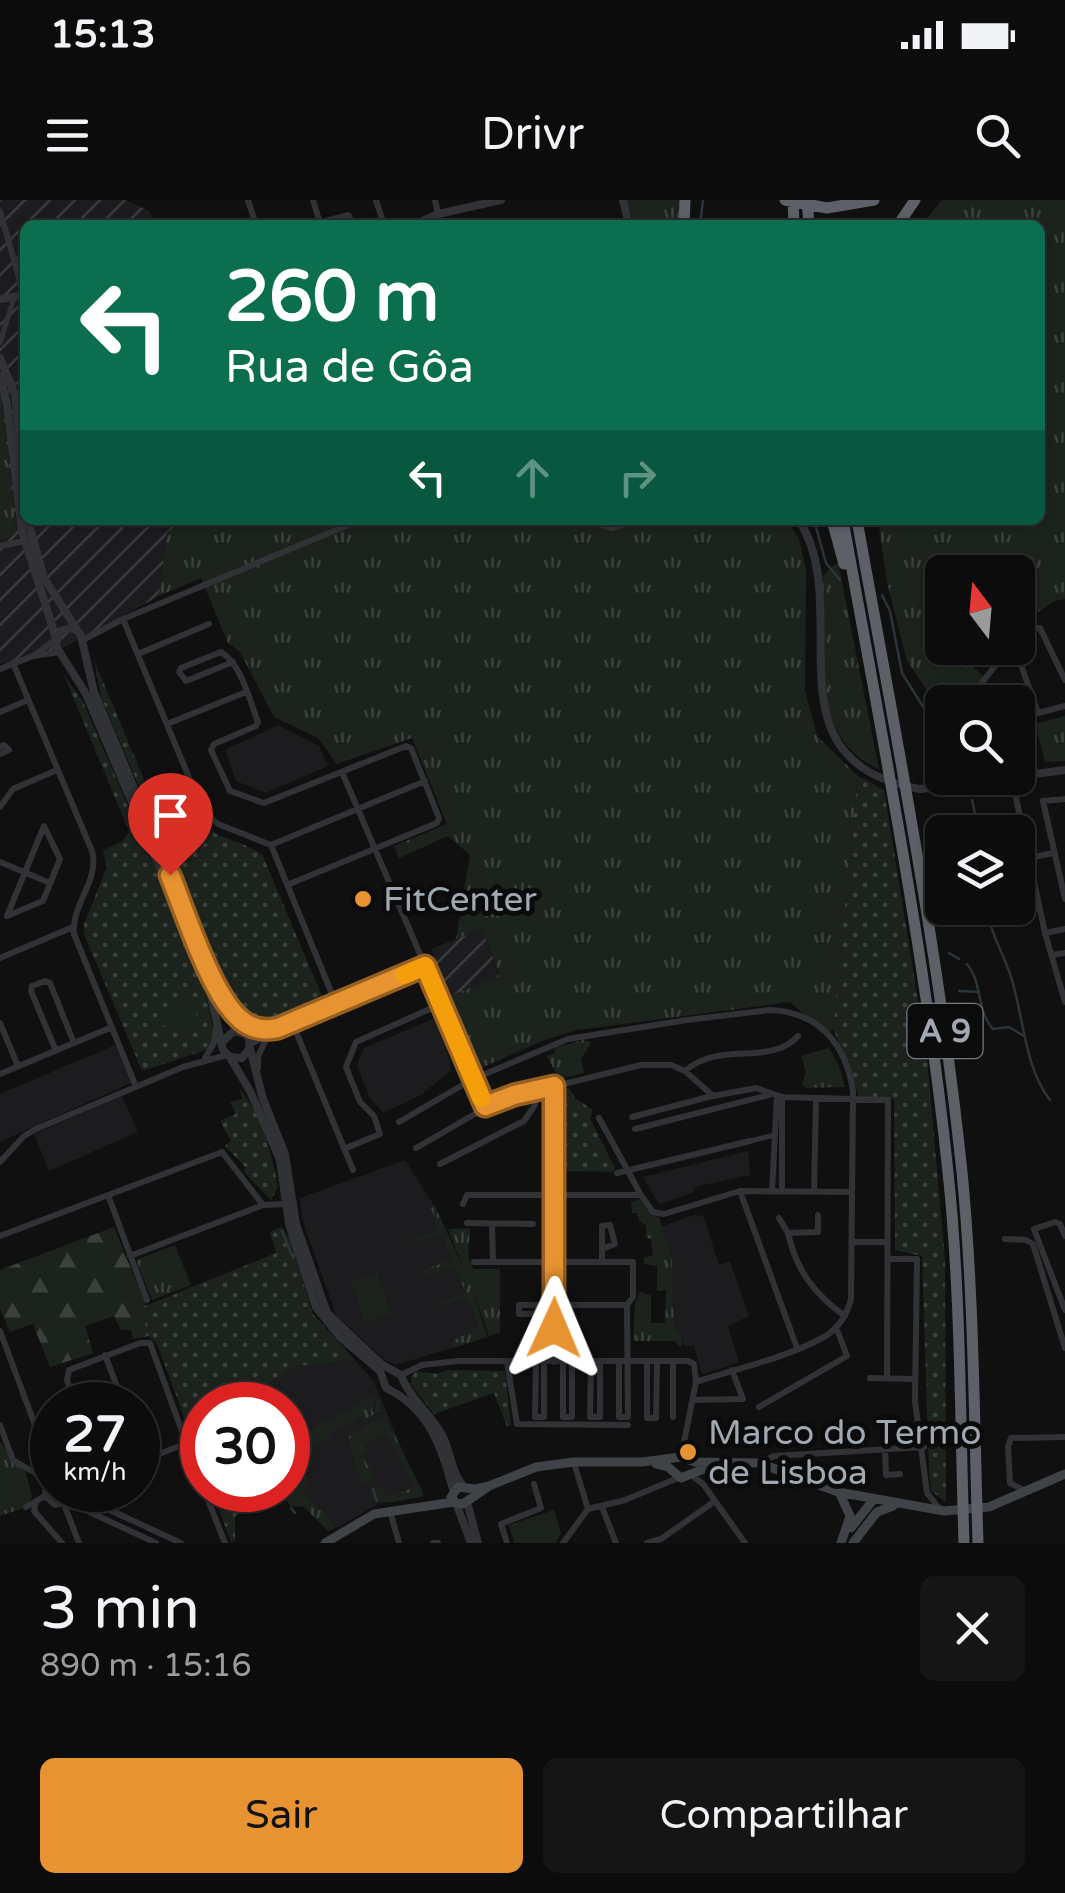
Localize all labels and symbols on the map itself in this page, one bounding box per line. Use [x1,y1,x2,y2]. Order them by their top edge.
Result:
north arrow [925,555,1035,665]
pin [128,773,213,876]
place label: FitCenter [383,879,537,921]
marker: FitCenter [352,888,374,910]
road number: A 9 [908,1004,982,1058]
position arrow [502,1276,606,1380]
speed limit sign: 30 [180,1382,310,1512]
place label: Marco do Termo de Lisboa [708,1412,981,1494]
marker: Marco do Termo de Lisboa [677,1441,699,1463]

